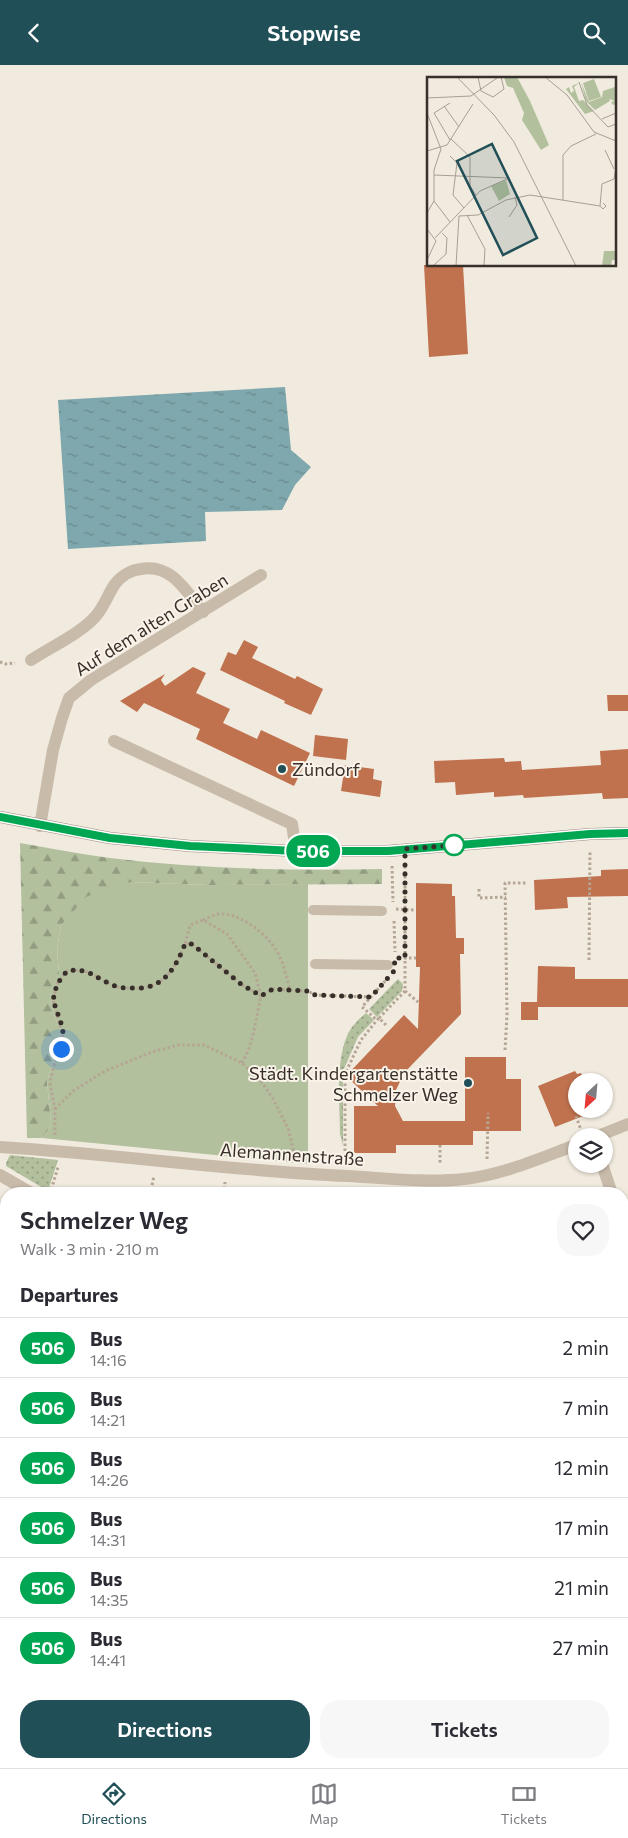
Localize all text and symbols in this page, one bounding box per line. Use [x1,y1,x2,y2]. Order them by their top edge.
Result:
icon: back [20,19,48,47]
text: Stopwise [267,19,361,46]
icon: search [580,19,608,47]
inset map [427,77,616,266]
street label: Auf dem alten Graben [70,568,232,680]
place label: Zündorf [292,758,361,780]
marker: Zündorf [276,763,288,775]
unlabelled marker [443,834,465,856]
line badge: 506 [284,835,342,867]
text: 506 [296,840,330,862]
your location [49,1037,74,1062]
place label: Städt. Kindergartenstätte Schmelzer Weg [249,1062,458,1105]
north arrow [568,1073,612,1117]
map controls [568,1073,613,1173]
marker: Städt. Kindergartenstätte Schmelzer Weg [462,1077,474,1089]
button: layers [568,1128,613,1173]
street label: Alemannenstraße [219,1138,365,1170]
button: heart [557,1204,609,1256]
text: Schmelzer Weg [20,1205,188,1234]
text: Walk · 3 min · 210 m [20,1239,159,1258]
text: Departures [20,1283,118,1306]
text: Bus [90,1327,122,1350]
text: 2 min [562,1336,609,1359]
text: 506 [31,1337,64,1359]
text: 14:16 [90,1350,127,1369]
text: Bus [90,1387,122,1410]
text: 7 min [563,1396,609,1419]
text: 506 [31,1397,64,1419]
text: 14:21 [90,1410,126,1429]
text: Bus [90,1447,122,1470]
text: 12 min [554,1456,609,1479]
text: 506 [31,1457,64,1479]
text: 14:26 [90,1470,129,1489]
text: Bus [90,1507,122,1530]
text: 17 min [555,1516,609,1539]
text: 506 [31,1517,64,1539]
text: 14:31 [90,1530,126,1549]
text: Bus [90,1567,122,1590]
text: 21 min [554,1576,609,1599]
text: 506 [31,1577,64,1599]
text: 14:35 [90,1590,129,1609]
text: Bus [90,1627,122,1650]
text: 27 min [552,1636,609,1659]
text: 506 [31,1637,64,1659]
text: 14:41 [90,1650,126,1669]
button: Directions [20,1700,310,1758]
button: Tickets [320,1700,609,1758]
tab: Directions [81,1780,147,1827]
tab: Map [309,1780,338,1827]
tab: Tickets [501,1780,547,1827]

